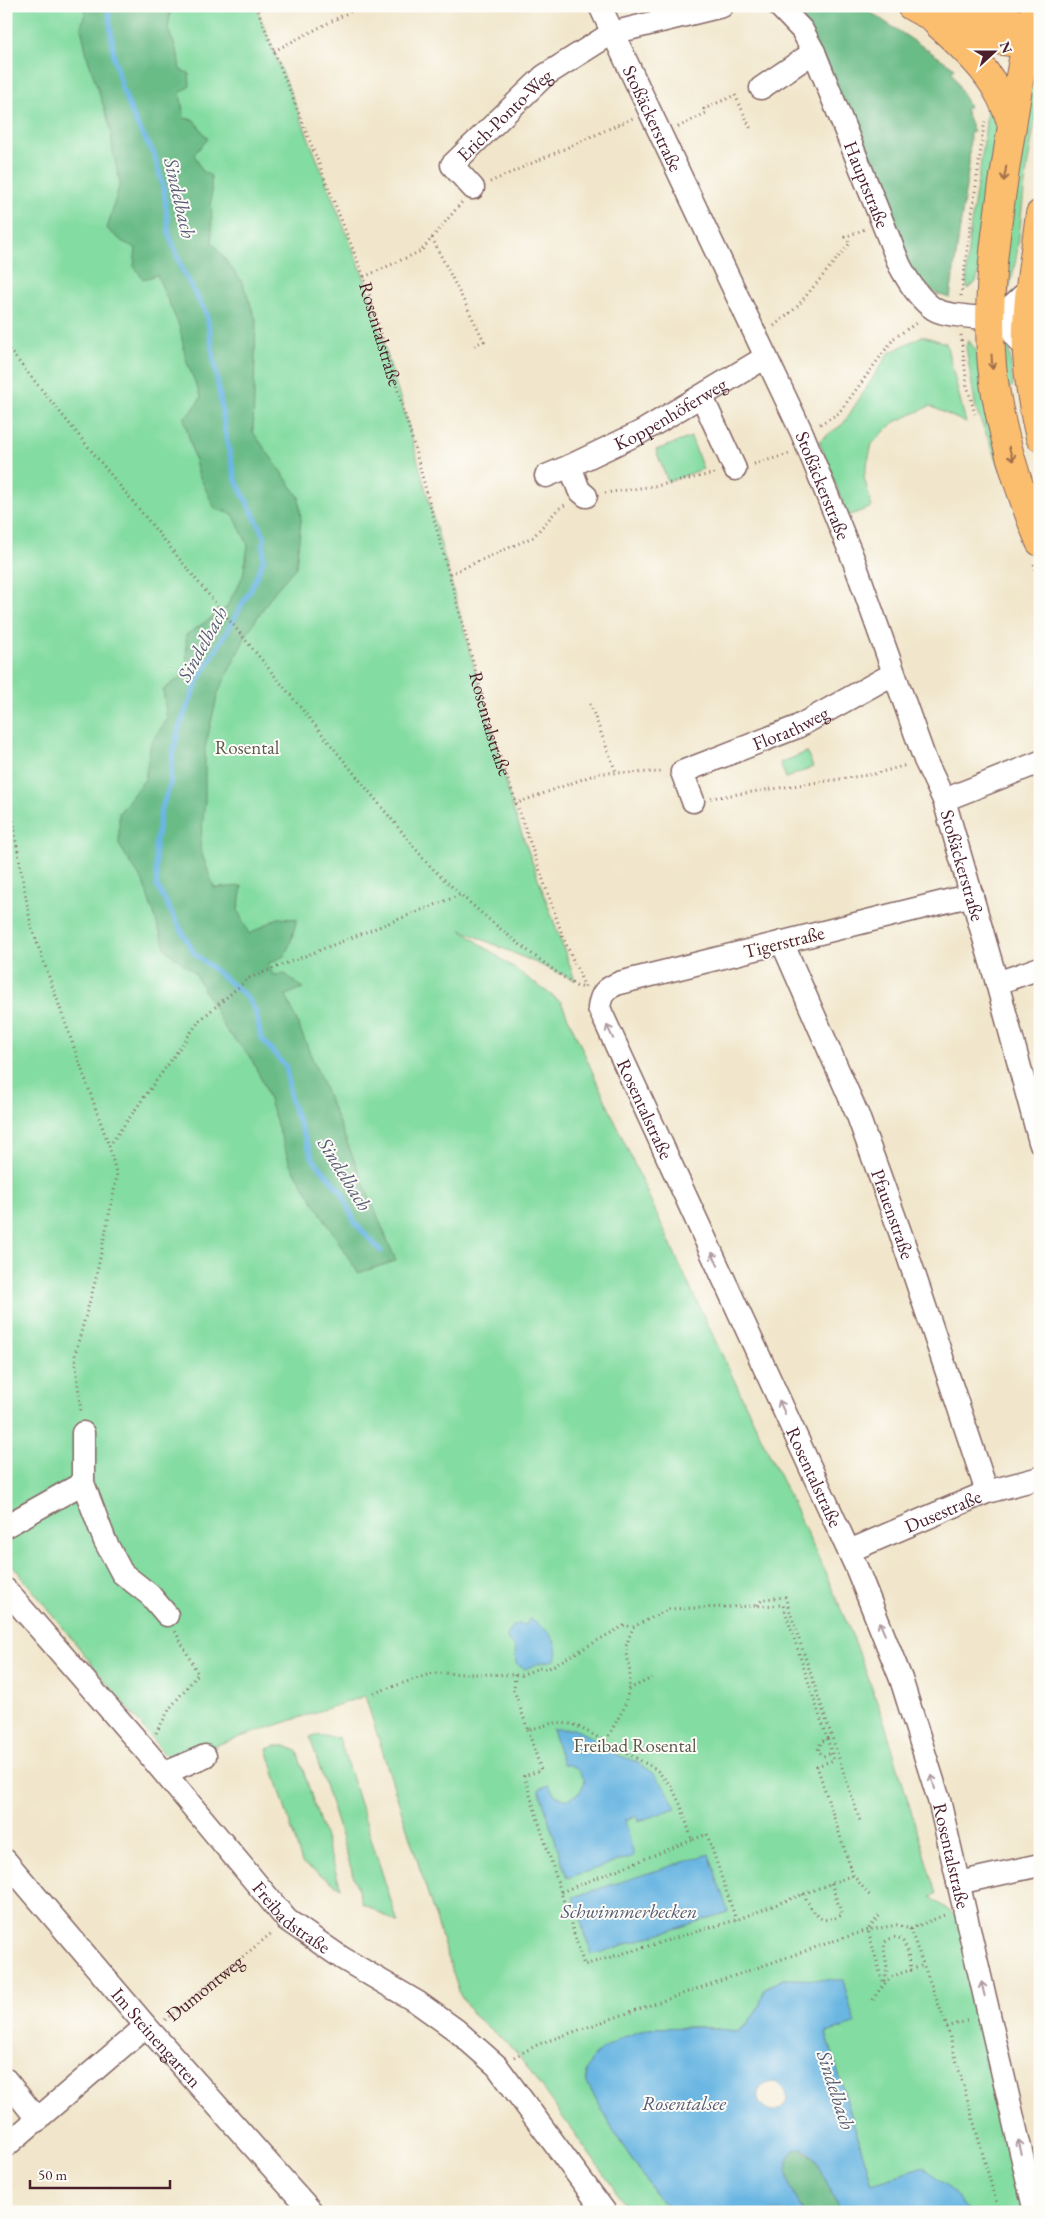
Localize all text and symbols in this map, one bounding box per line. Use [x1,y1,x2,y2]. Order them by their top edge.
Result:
north arrow [968,28,1018,78]
text: N [996,39,1017,56]
street label: Erich-Ponto-Weg [451,61,557,166]
street label: Stoßäckerstraße [617,61,689,175]
street label: Hauptstraße [838,137,896,232]
water label: Sindelbach [158,154,202,241]
one-way arrow [999,165,1009,181]
street label: Rosentalstraße [354,279,408,389]
one-way arrow [988,354,997,370]
street label: Koppenhöferweg [610,371,732,456]
street label: Stoßäckerstraße [790,428,857,543]
one-way arrow [1007,445,1017,461]
water label: Sindelbach [170,602,233,687]
street label: Rosentalstraße [464,669,518,779]
street label: Florathweg [749,699,834,756]
park label: Rosental [215,735,280,760]
street label: Stoßäckerstraße [935,807,991,924]
street label: Tigerstraße [741,920,827,964]
one-way arrow [605,1025,615,1040]
street label: Rosentalstraße [611,1055,679,1163]
water label: Sindelbach [312,1132,378,1216]
street label: Pfauenstraße [866,1165,921,1262]
one-way arrow [710,1252,719,1267]
one-way arrow [777,1400,786,1415]
street label: Rosentalstraße [781,1423,848,1531]
street label: Dusestraße [901,1483,985,1538]
one-way arrow [877,1621,887,1636]
park label: Freibad Rosental [573,1733,697,1758]
one-way arrow [928,1774,938,1790]
street label: Rosentalstraße [928,1800,976,1911]
street label: Freibadstraße [247,1876,336,1959]
water label: Schwimmerbecken [560,1898,697,1924]
street label: Dumontweg [161,1948,249,2027]
one-way arrow [978,1981,987,1997]
street label: Im Steinengarten [106,1982,207,2093]
water label: Sindelbach [811,2046,861,2133]
water label: Rosentalsee [642,2090,726,2116]
one-way arrow [1015,2140,1024,2156]
scale bar [30,2158,170,2190]
text: 50 m [38,2165,67,2184]

